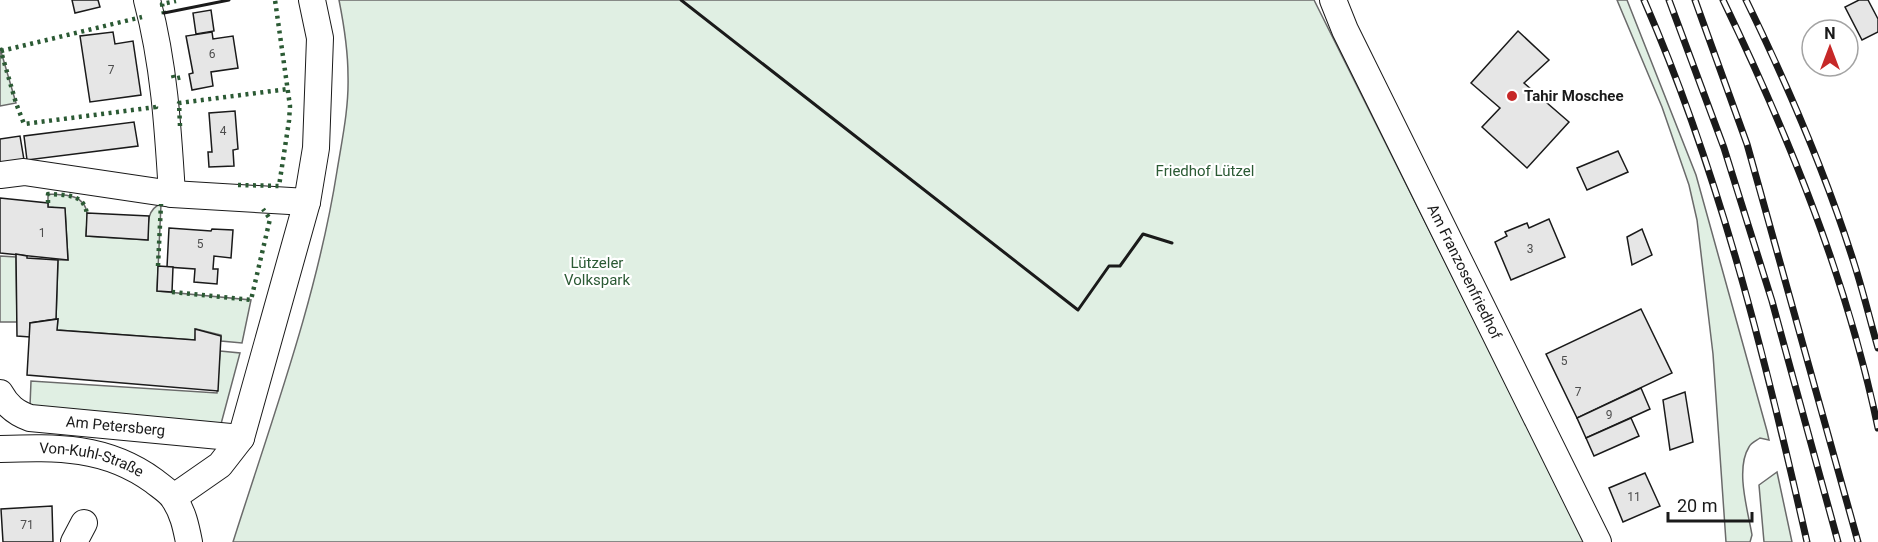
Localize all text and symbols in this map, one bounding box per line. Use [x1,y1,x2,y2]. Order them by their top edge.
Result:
north arrow [1800,18,1860,78]
text: N [1824,24,1836,43]
house number: 6 [209,47,216,61]
house number: 7 [108,63,115,77]
place label: Tahir Moschee [1524,87,1624,105]
marker: Tahir Moschee [1505,89,1519,103]
house number: 4 [220,124,227,138]
park label: Friedhof Lützel [1156,162,1254,180]
street label: Am Franzosenfriedhof [1424,201,1506,343]
house number: 1 [39,226,45,240]
house number: 5 [197,237,204,251]
house number: 3 [1527,242,1533,256]
park label: Lützeler Volkspark [564,254,630,289]
house number: 5 [1561,354,1568,368]
house number: 7 [1575,385,1582,399]
house number: 9 [1606,408,1612,422]
street label: Am Petersberg [65,412,166,440]
street label: Von-Kuhl-Straße [39,439,147,481]
scale bar [1668,485,1752,523]
house number: 11 [1627,490,1641,504]
text: 20 m [1677,495,1717,516]
house number: 71 [20,518,34,532]

